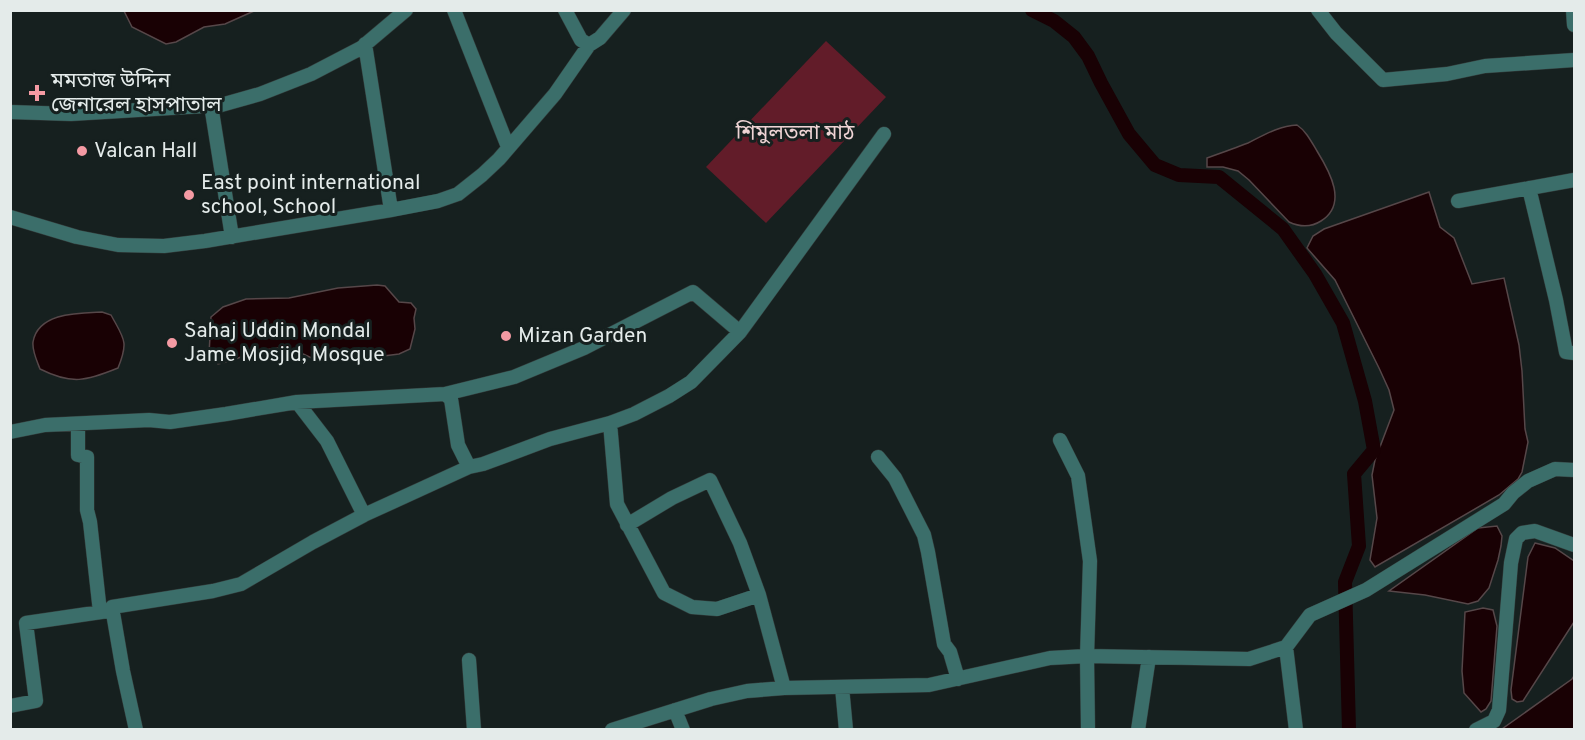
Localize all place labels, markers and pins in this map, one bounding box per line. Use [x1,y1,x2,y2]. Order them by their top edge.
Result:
place label: মমতাজ উদ্দিন জেনারেল হাসপাতাল [50,68,222,119]
marker: মমতাজ উদ্দিন জেনারেল হাসপাতাল [28,84,46,102]
place label: Valcan Hall [94,138,197,165]
marker: Valcan Hall [75,144,89,158]
place label: East point international school, School [201,170,420,221]
marker: East point international school, School [182,188,196,202]
place label: Sahaj Uddin Mondal Jame Mosjid, Mosque [184,318,384,369]
place label: Mizan Garden [518,323,647,350]
marker: Mizan Garden [499,329,513,343]
marker: Sahaj Uddin Mondal Jame Mosjid, Mosque [165,336,179,350]

